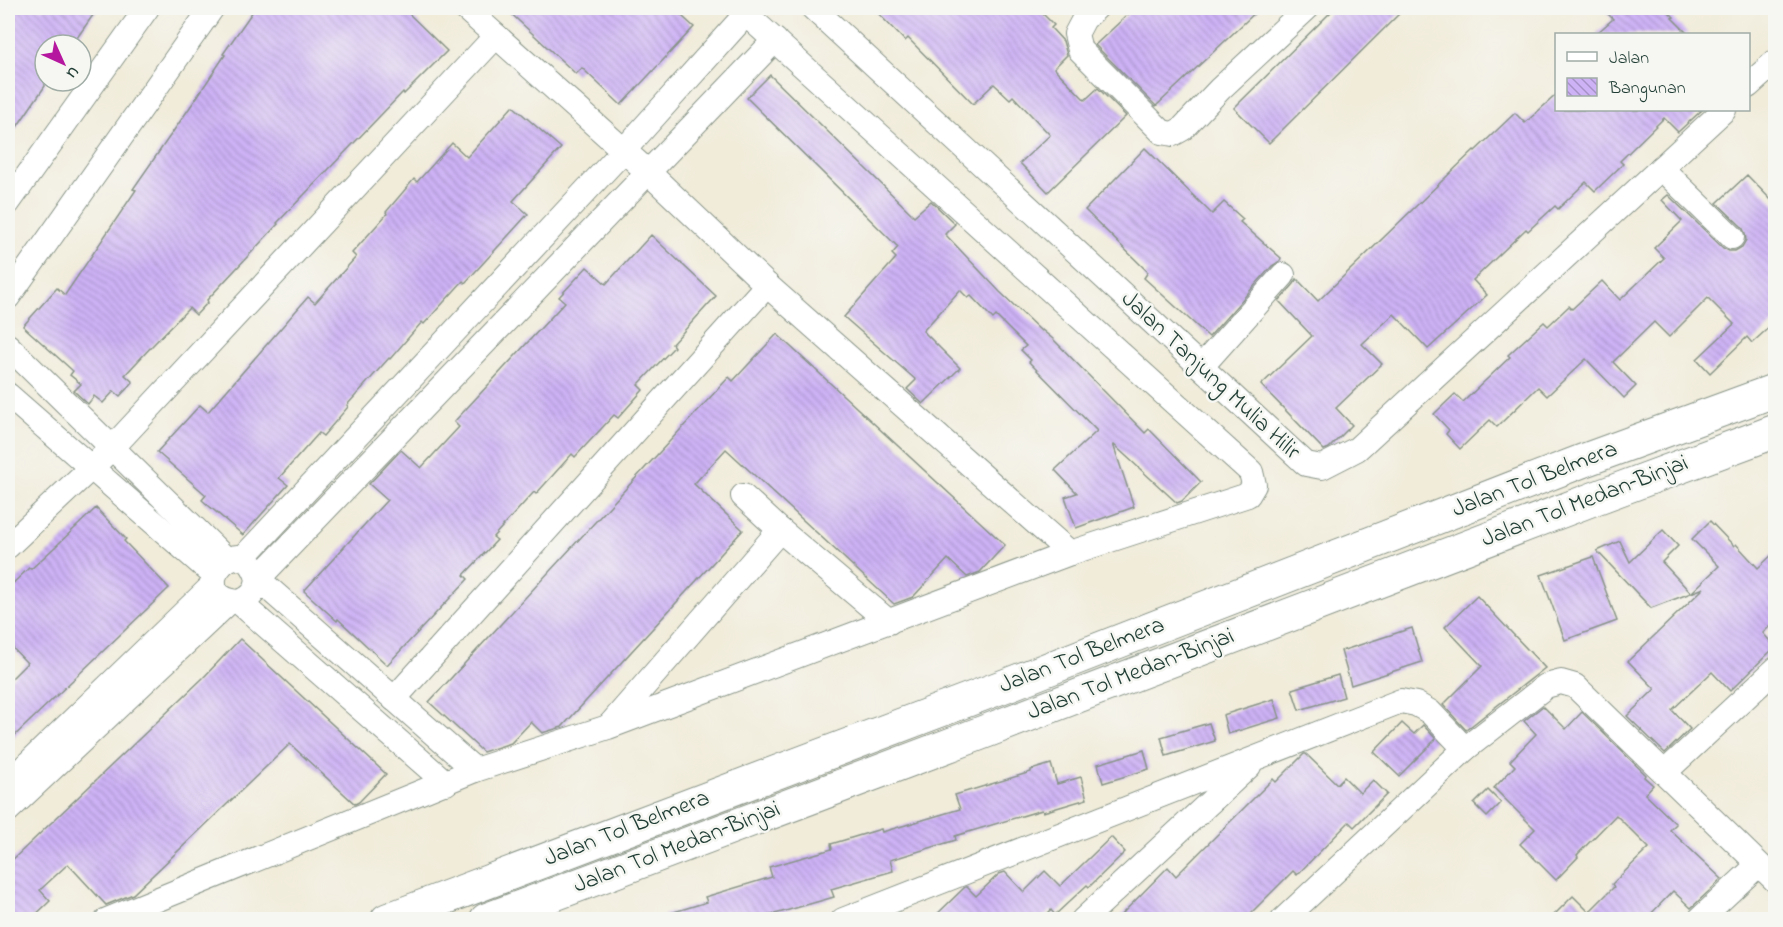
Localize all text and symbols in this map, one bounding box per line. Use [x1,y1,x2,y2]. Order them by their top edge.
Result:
north arrow [33,33,93,93]
legend [1555,33,1750,111]
text: Jalan [1609,46,1649,72]
text: U [60,60,84,84]
text: Bangunan [1608,76,1686,103]
street label: Jalan Tanjung Mulia Hilir [1112,283,1308,469]
street label: Jalan Tol Belmera [1447,432,1623,528]
street label: Jalan Tol Medan–Binjai [1477,446,1693,558]
street label: Jalan Tol Belmera [994,608,1170,704]
street label: Jalan Tol Medan–Binjai [1023,619,1239,731]
street label: Jalan Tol Belmera [539,781,715,877]
street label: Jalan Tol Medan–Binjai [569,792,785,904]

